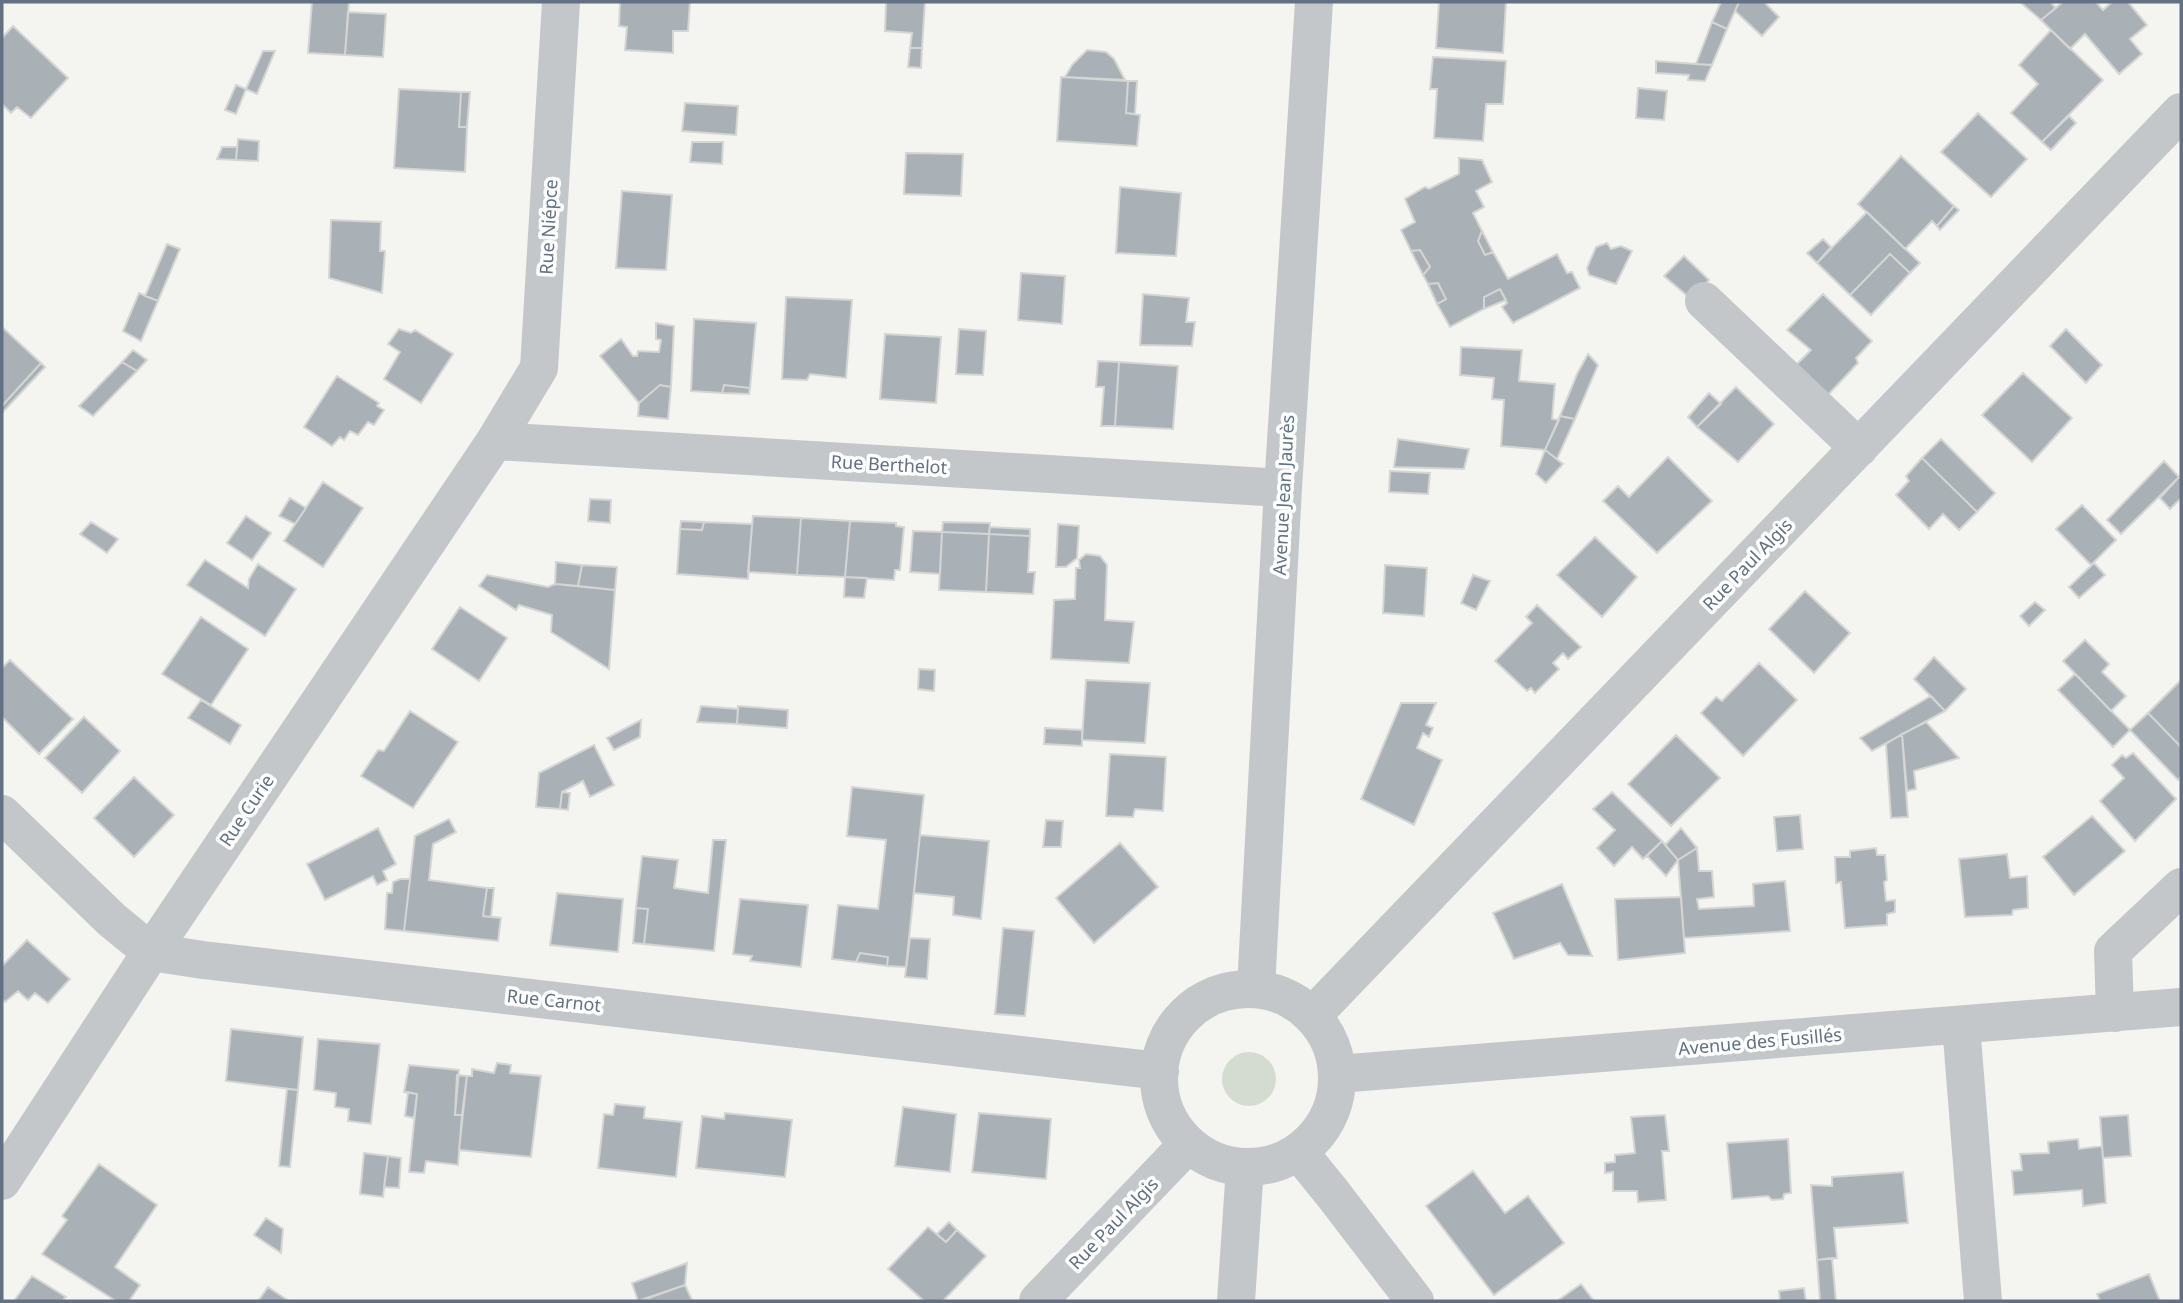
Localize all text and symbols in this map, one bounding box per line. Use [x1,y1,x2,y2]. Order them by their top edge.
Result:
street label: Rue Niépce [534,179,562,275]
street label: Avenue Jean Jaurès [1267,414,1299,576]
street label: Rue Berthelot [830,449,948,479]
street label: Rue Paul Algis [1697,513,1797,615]
street label: Rue Curie [213,769,279,851]
street label: Rue Carnot [506,983,603,1017]
street label: Avenue des Fusillés [1677,1022,1843,1060]
street label: Rue Paul Algis [1063,1172,1163,1274]

